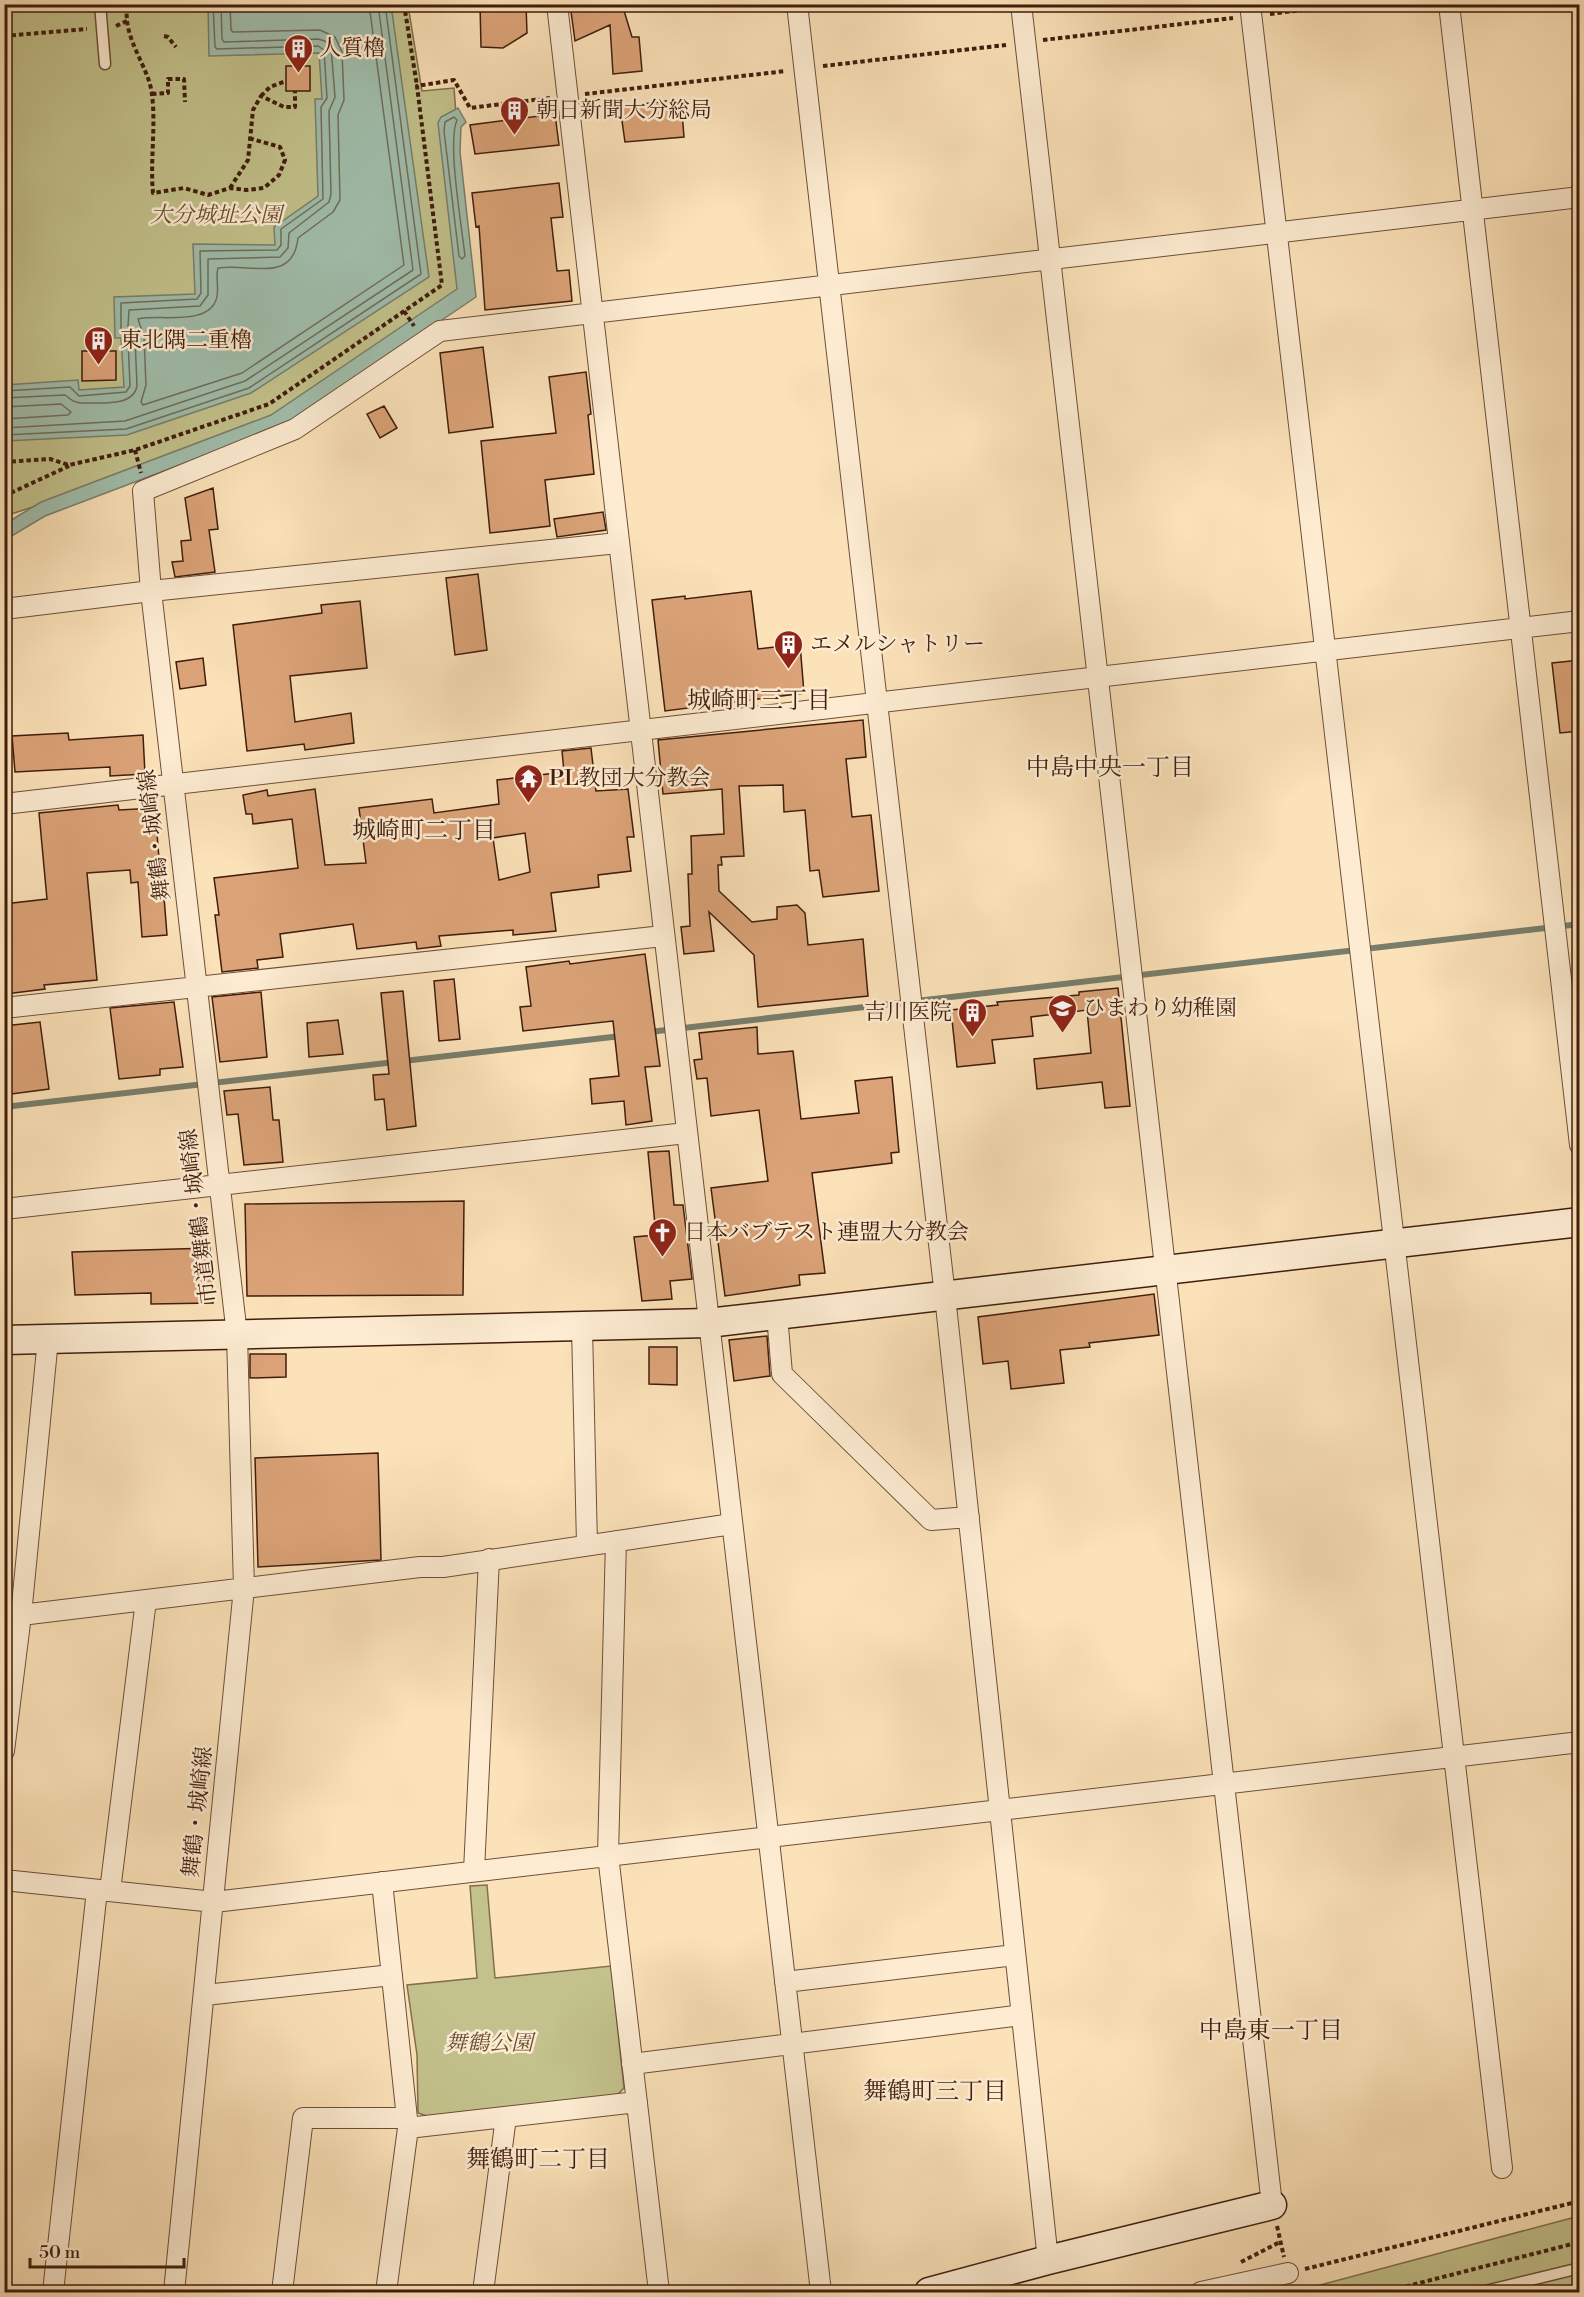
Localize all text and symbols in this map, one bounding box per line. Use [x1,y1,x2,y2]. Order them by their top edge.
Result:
building icon: 人質櫓 [282,32,314,74]
place label: 人質櫓 [319,35,385,62]
building icon: 朝日新聞大分総局 [499,94,531,136]
place label: 朝日新聞大分総局 [536,97,712,124]
park label: 大分城址公園 [150,202,285,229]
building icon: 東北隅二重櫓 [83,324,115,366]
place label: 東北隅二重櫓 [120,327,252,354]
building icon: エメルシャトリー [773,628,805,670]
place label: エメルシャトリー [810,631,985,658]
district label: 城崎町三丁目 [687,686,831,716]
district label: 中島中央一丁目 [1026,753,1194,783]
temple icon: PL教団大分教会 [512,762,544,804]
place label: PL教団大分教会 [549,765,711,792]
street label: 舞鶴・城崎線 [134,768,176,902]
district label: 城崎町二丁目 [352,816,496,846]
school or university icon: ひまわり幼稚園 [1046,992,1078,1034]
place label: ひまわり幼稚園 [1083,995,1237,1022]
building icon: 吉川医院 [957,996,989,1038]
place label: 吉川医院 [864,999,952,1026]
street label: 市道舞鶴・城崎線 [175,1127,223,1305]
church icon: 日本バブテスト連盟大分教会 [647,1216,679,1258]
place label: 日本バブテスト連盟大分教会 [684,1219,969,1246]
street label: 舞鶴・城崎線 [178,1745,218,1879]
district label: 中島東一丁目 [1199,2016,1343,2046]
park label: 舞鶴公園 [445,2030,536,2057]
district label: 舞鶴町三丁目 [863,2077,1007,2107]
district label: 舞鶴町二丁目 [466,2145,610,2175]
scale bar [30,2231,184,2269]
text: 50 m [39,2241,81,2264]

